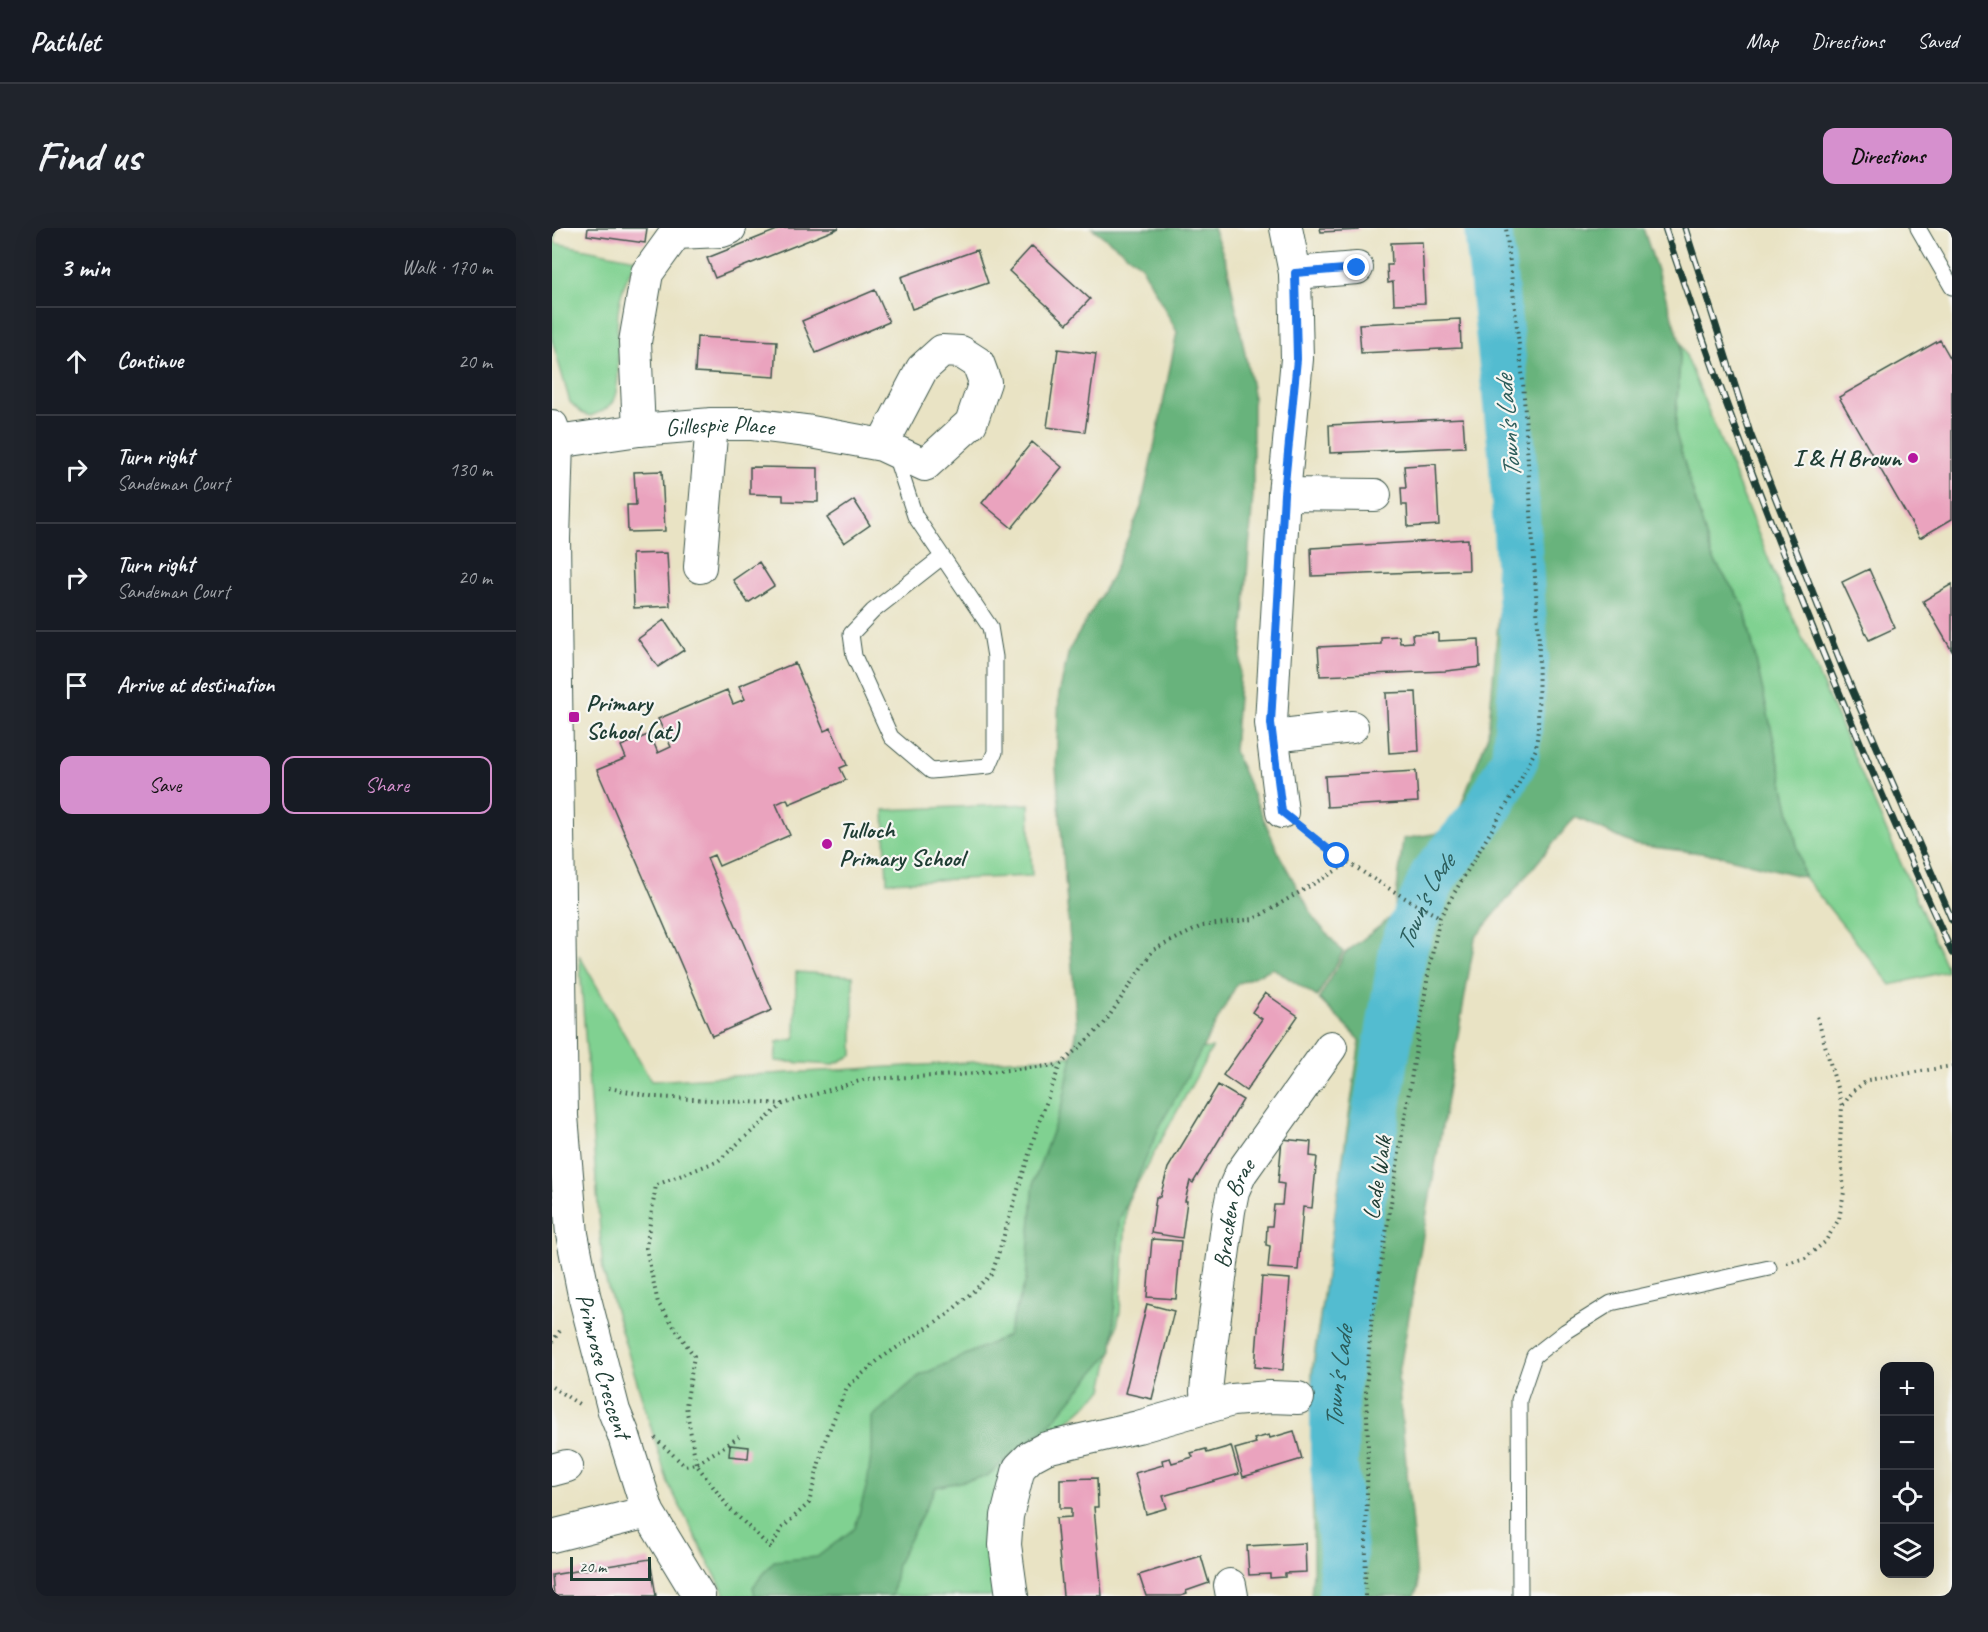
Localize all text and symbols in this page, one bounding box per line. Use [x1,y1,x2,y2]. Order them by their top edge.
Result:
text: Pathlet [30,24,100,59]
text: Map [1746,28,1778,54]
text: Directions [1811,28,1884,54]
text: Saved [1917,28,1958,54]
button: Directions [1823,128,1952,184]
text: Find us [36,130,141,183]
text: 3 min [60,251,110,284]
route end [1343,254,1369,280]
text: Walk · 170 m [402,255,492,280]
icon: ahead [60,345,93,378]
text: Continue [117,347,183,375]
text: 20 m [458,349,492,374]
water label: Town's Lade [1487,371,1529,480]
street label: Gillespie Place [664,409,778,443]
text: Turn right [117,443,194,471]
place label: I & H Brown [1793,443,1903,473]
marker: I & H Brown [1906,451,1920,465]
icon: right [60,453,93,486]
text: 130 m [449,457,492,482]
text: Sandeman Court [117,471,230,496]
text: Turn right [117,551,194,579]
icon: right [60,561,93,594]
text: 20 m [458,565,492,590]
text: Sandeman Court [117,579,230,604]
icon: arrive [60,669,93,702]
text: Arrive at destination [117,671,274,699]
place label: Primary School (at) [586,688,681,746]
marker: Primary School (at) [567,710,581,724]
button: Save [60,756,270,814]
button: Share [282,756,492,814]
place label: Tulloch Primary School [839,815,969,873]
marker: Tulloch Primary School [820,837,834,851]
route start [1323,842,1349,868]
water label: Town's Lade [1387,844,1464,955]
street label: Lade Walk [1356,1132,1399,1222]
street label: Bracken Brae [1207,1151,1263,1270]
street label: Primrose Crescent [569,1290,640,1445]
water label: Town's Lade [1318,1321,1361,1429]
map controls [1880,1362,1934,1578]
button: + [1880,1362,1934,1416]
button: − [1880,1416,1934,1470]
button: locate [1880,1470,1934,1524]
button: layers [1880,1524,1934,1578]
scale bar [570,1554,651,1582]
text: 20 m [579,1557,606,1577]

